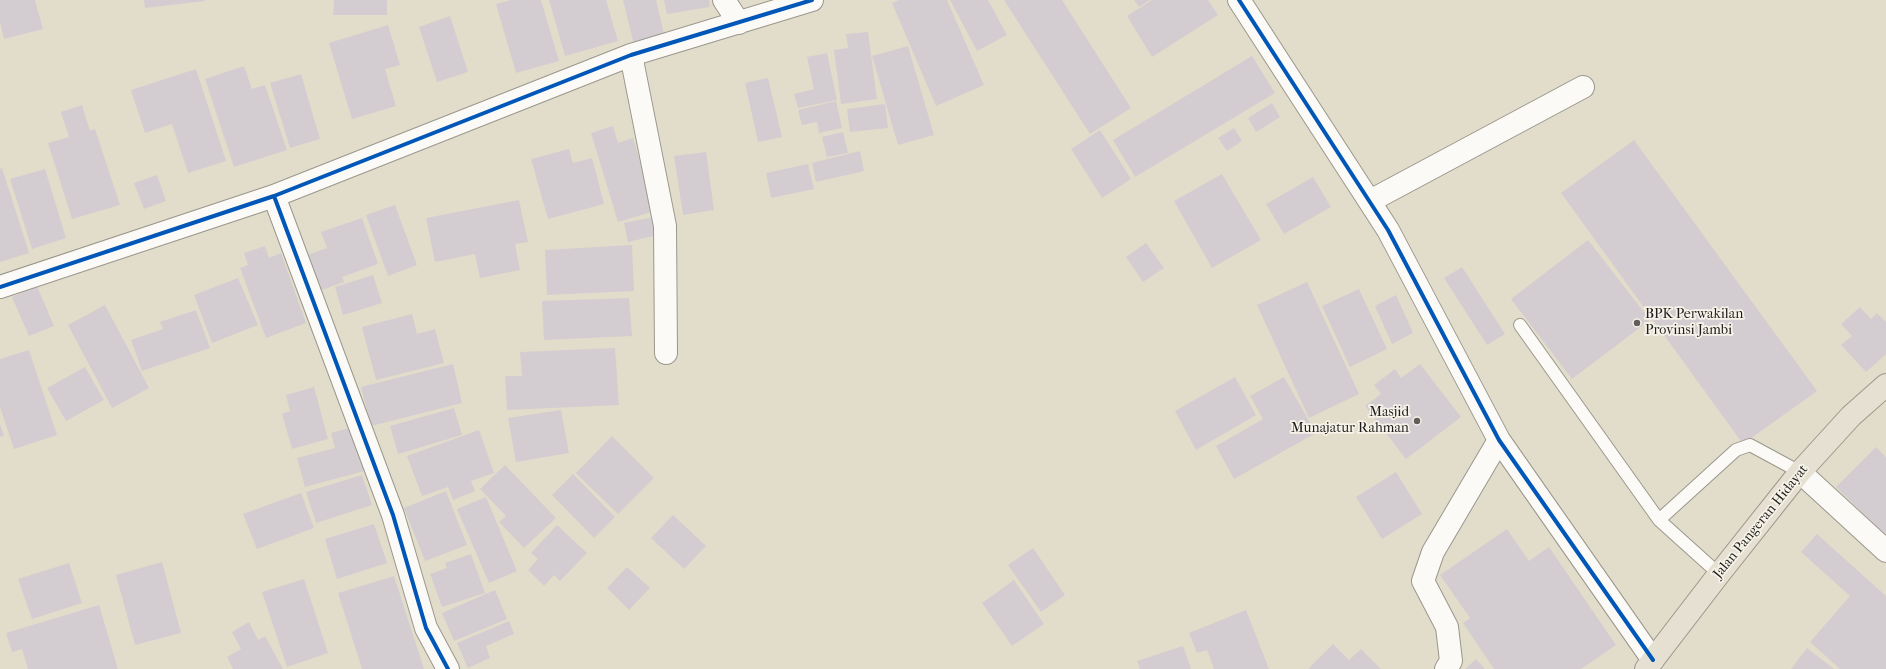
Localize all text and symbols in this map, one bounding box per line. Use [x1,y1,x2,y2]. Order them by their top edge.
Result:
place label: BPK Perwakilan Provinsi Jambi [1645,307,1743,340]
marker: BPK Perwakilan Provinsi Jambi [1632,318,1642,328]
place label: Masjid Munajatur Rahman [1291,405,1409,438]
marker: Masjid Munajatur Rahman [1412,416,1422,426]
street label: Jalan Pangeran Hidayat [1710,462,1812,582]

